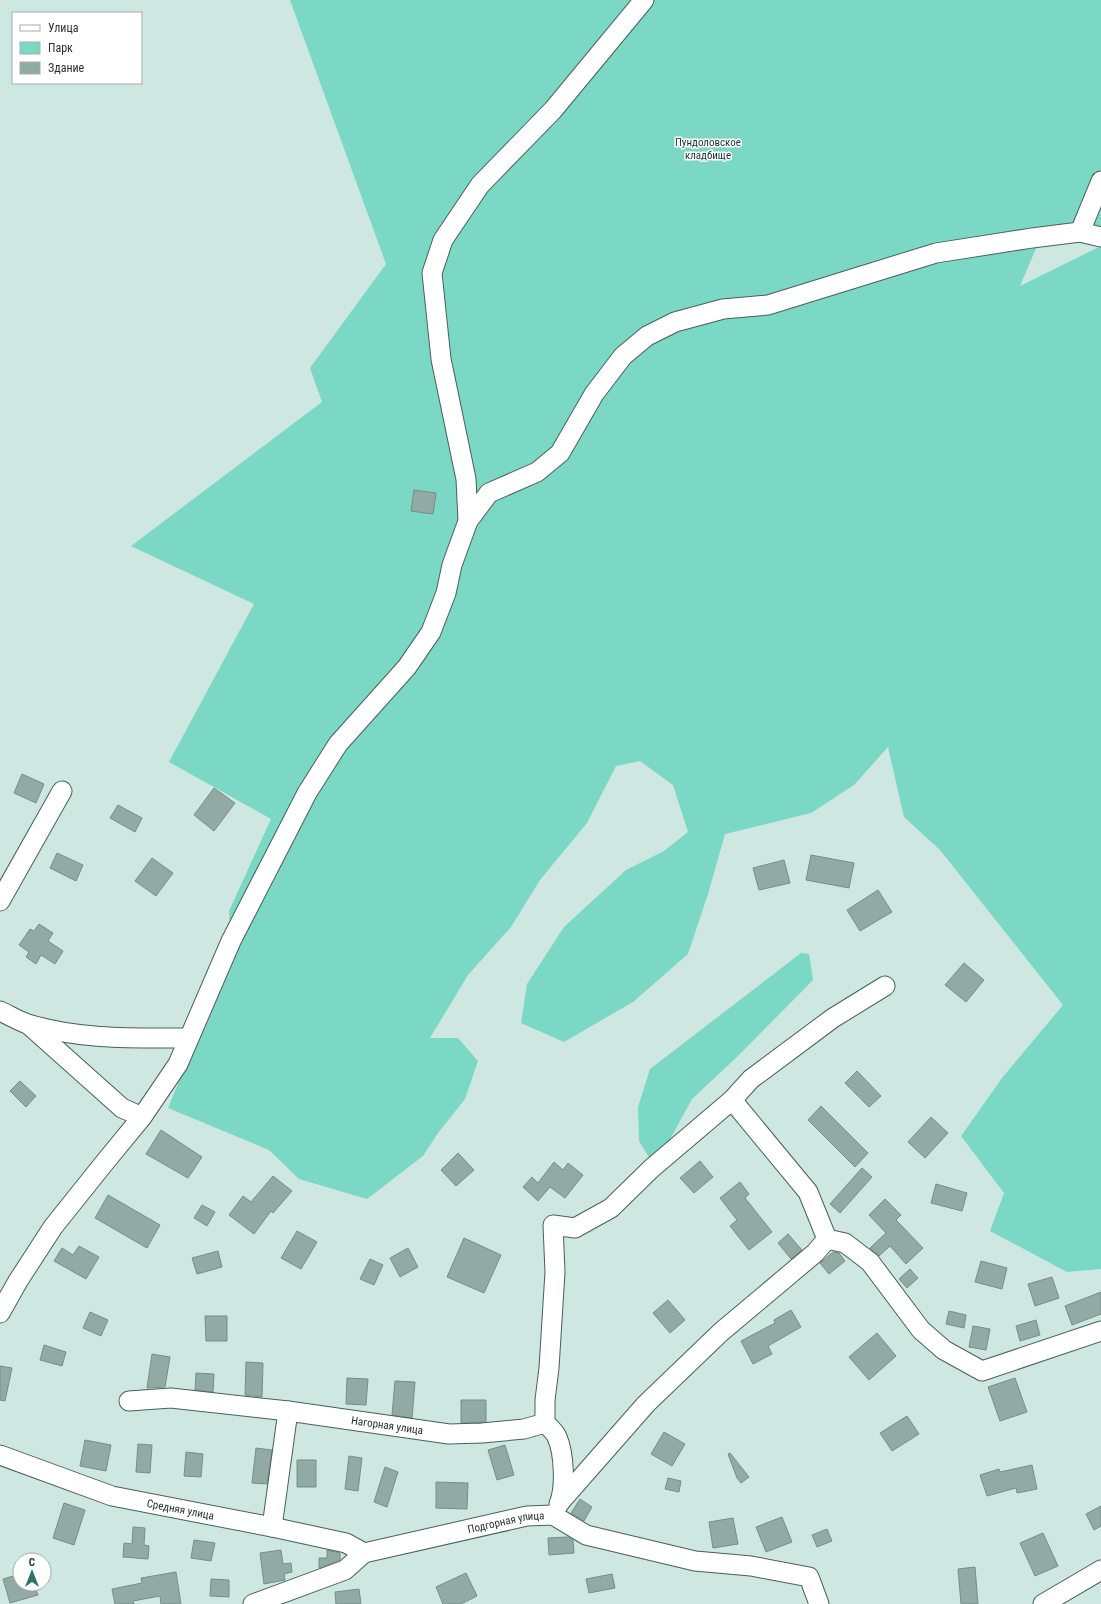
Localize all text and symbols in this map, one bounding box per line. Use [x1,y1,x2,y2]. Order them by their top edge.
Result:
legend [12,12,142,84]
text: Улица [48,21,79,35]
text: Парк [48,41,73,55]
text: Здание [48,61,85,75]
park label: Пундоловское кладбище [675,136,741,162]
street label: Нагорная улица [350,1414,424,1437]
street label: Средняя улица [146,1496,215,1522]
street label: Подгорная улица [466,1509,545,1536]
north arrow [12,1552,52,1592]
text: С [29,1556,35,1569]

